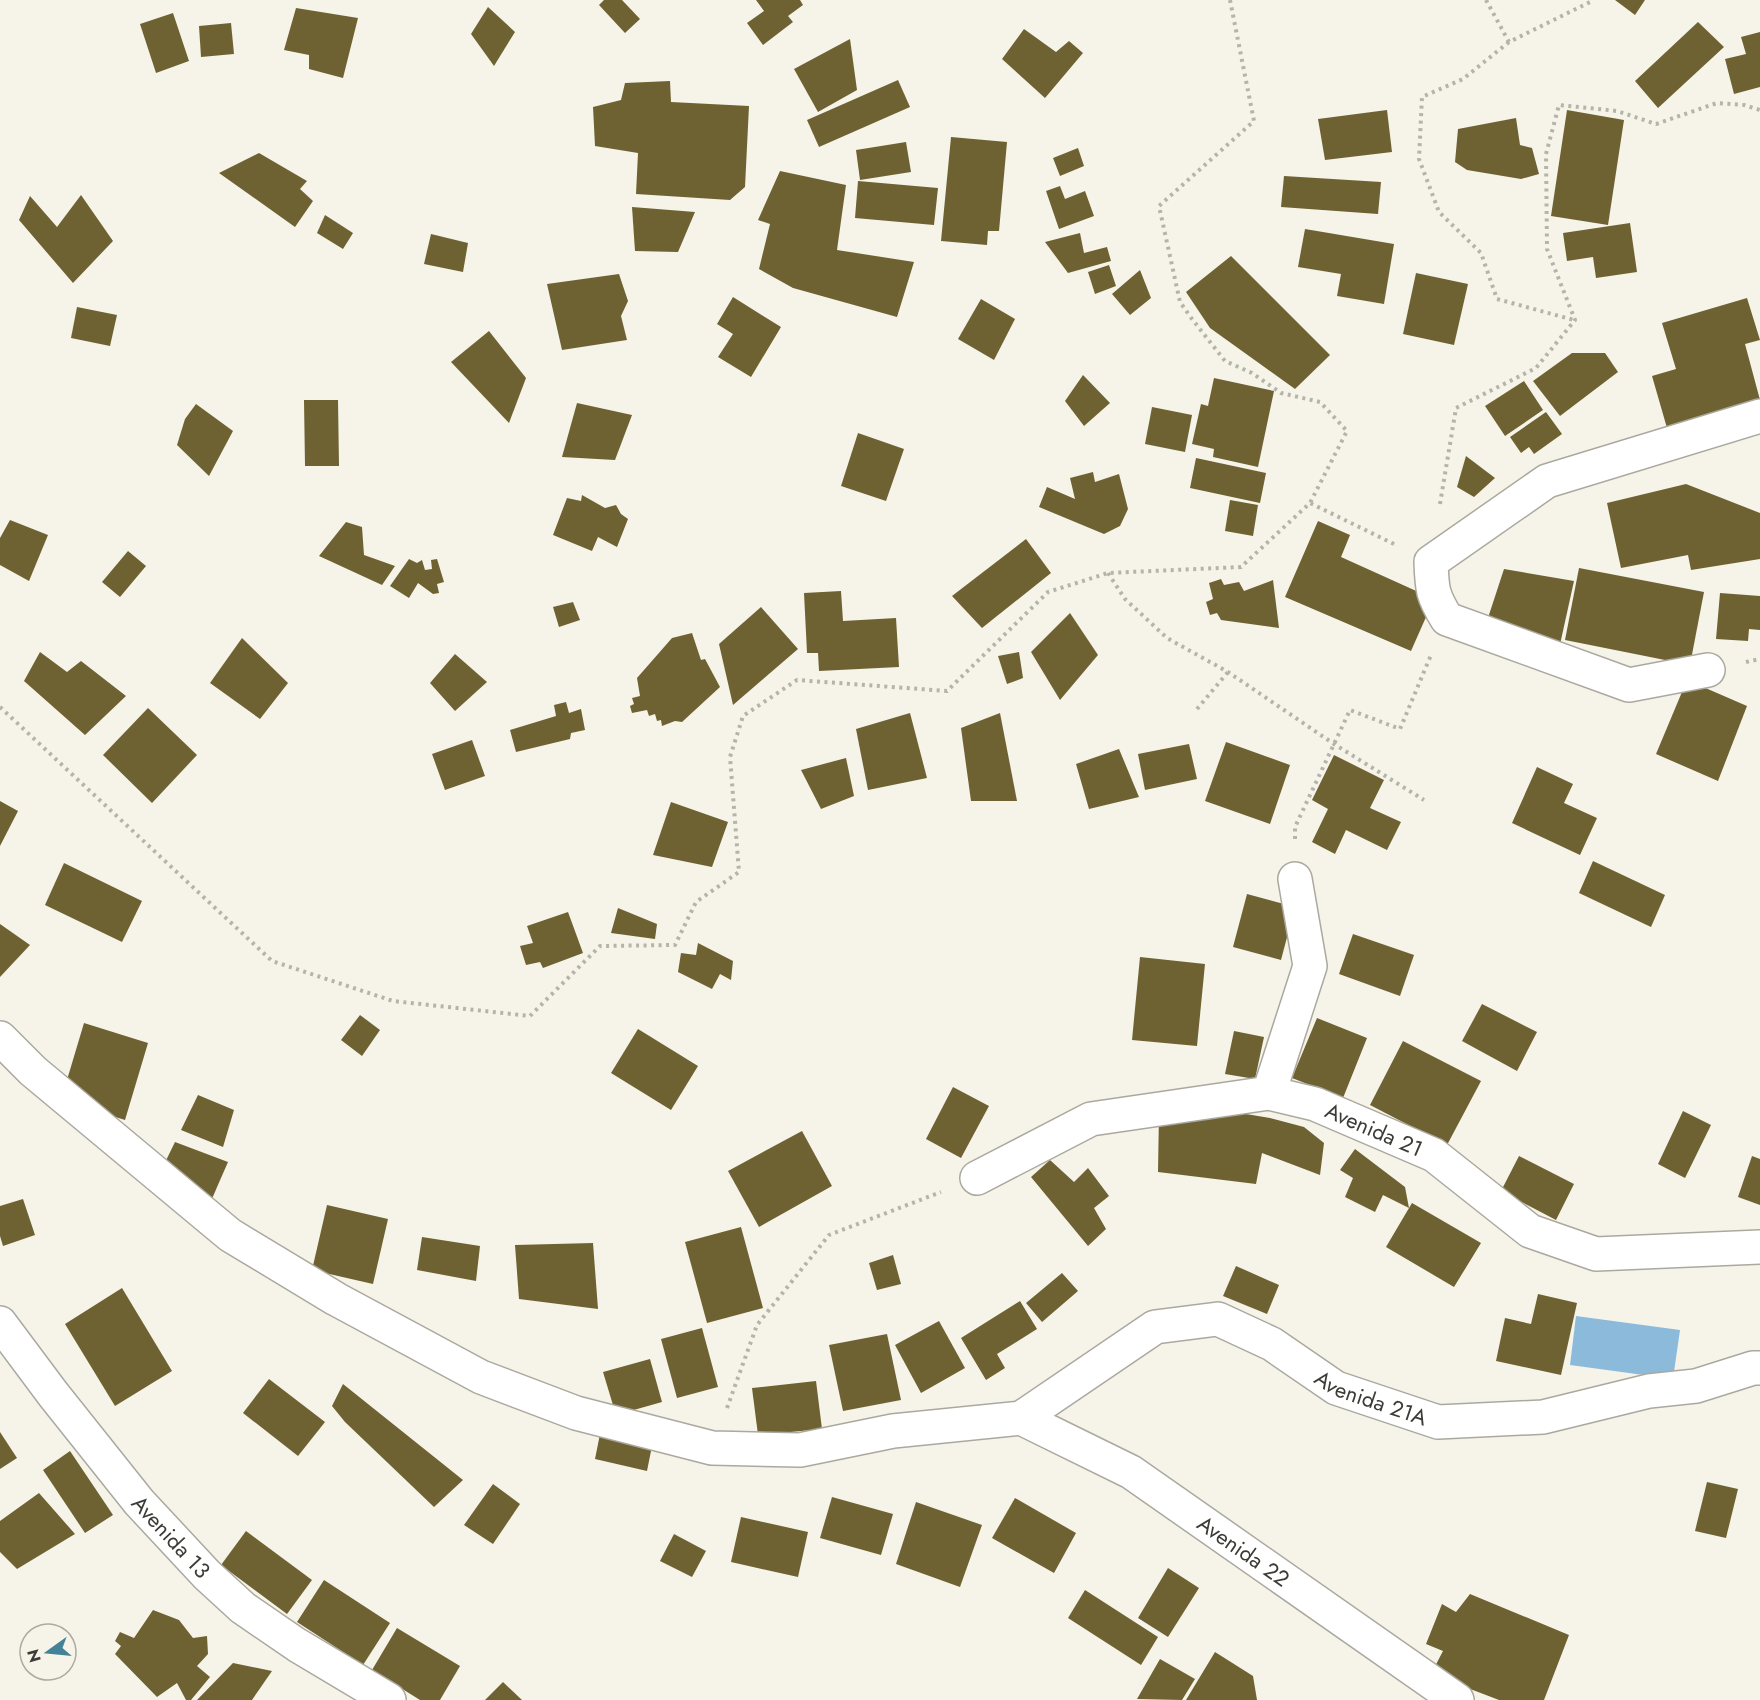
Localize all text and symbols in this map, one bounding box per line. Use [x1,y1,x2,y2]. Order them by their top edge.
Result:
street label: Avenida 21 [1320,1094,1428,1165]
street label: Avenida 21A [1308,1362,1432,1433]
street label: Avenida 13 [124,1488,218,1585]
street label: Avenida 22 [1191,1507,1296,1594]
north arrow [18,1622,78,1682]
text: N [21,1647,47,1665]

